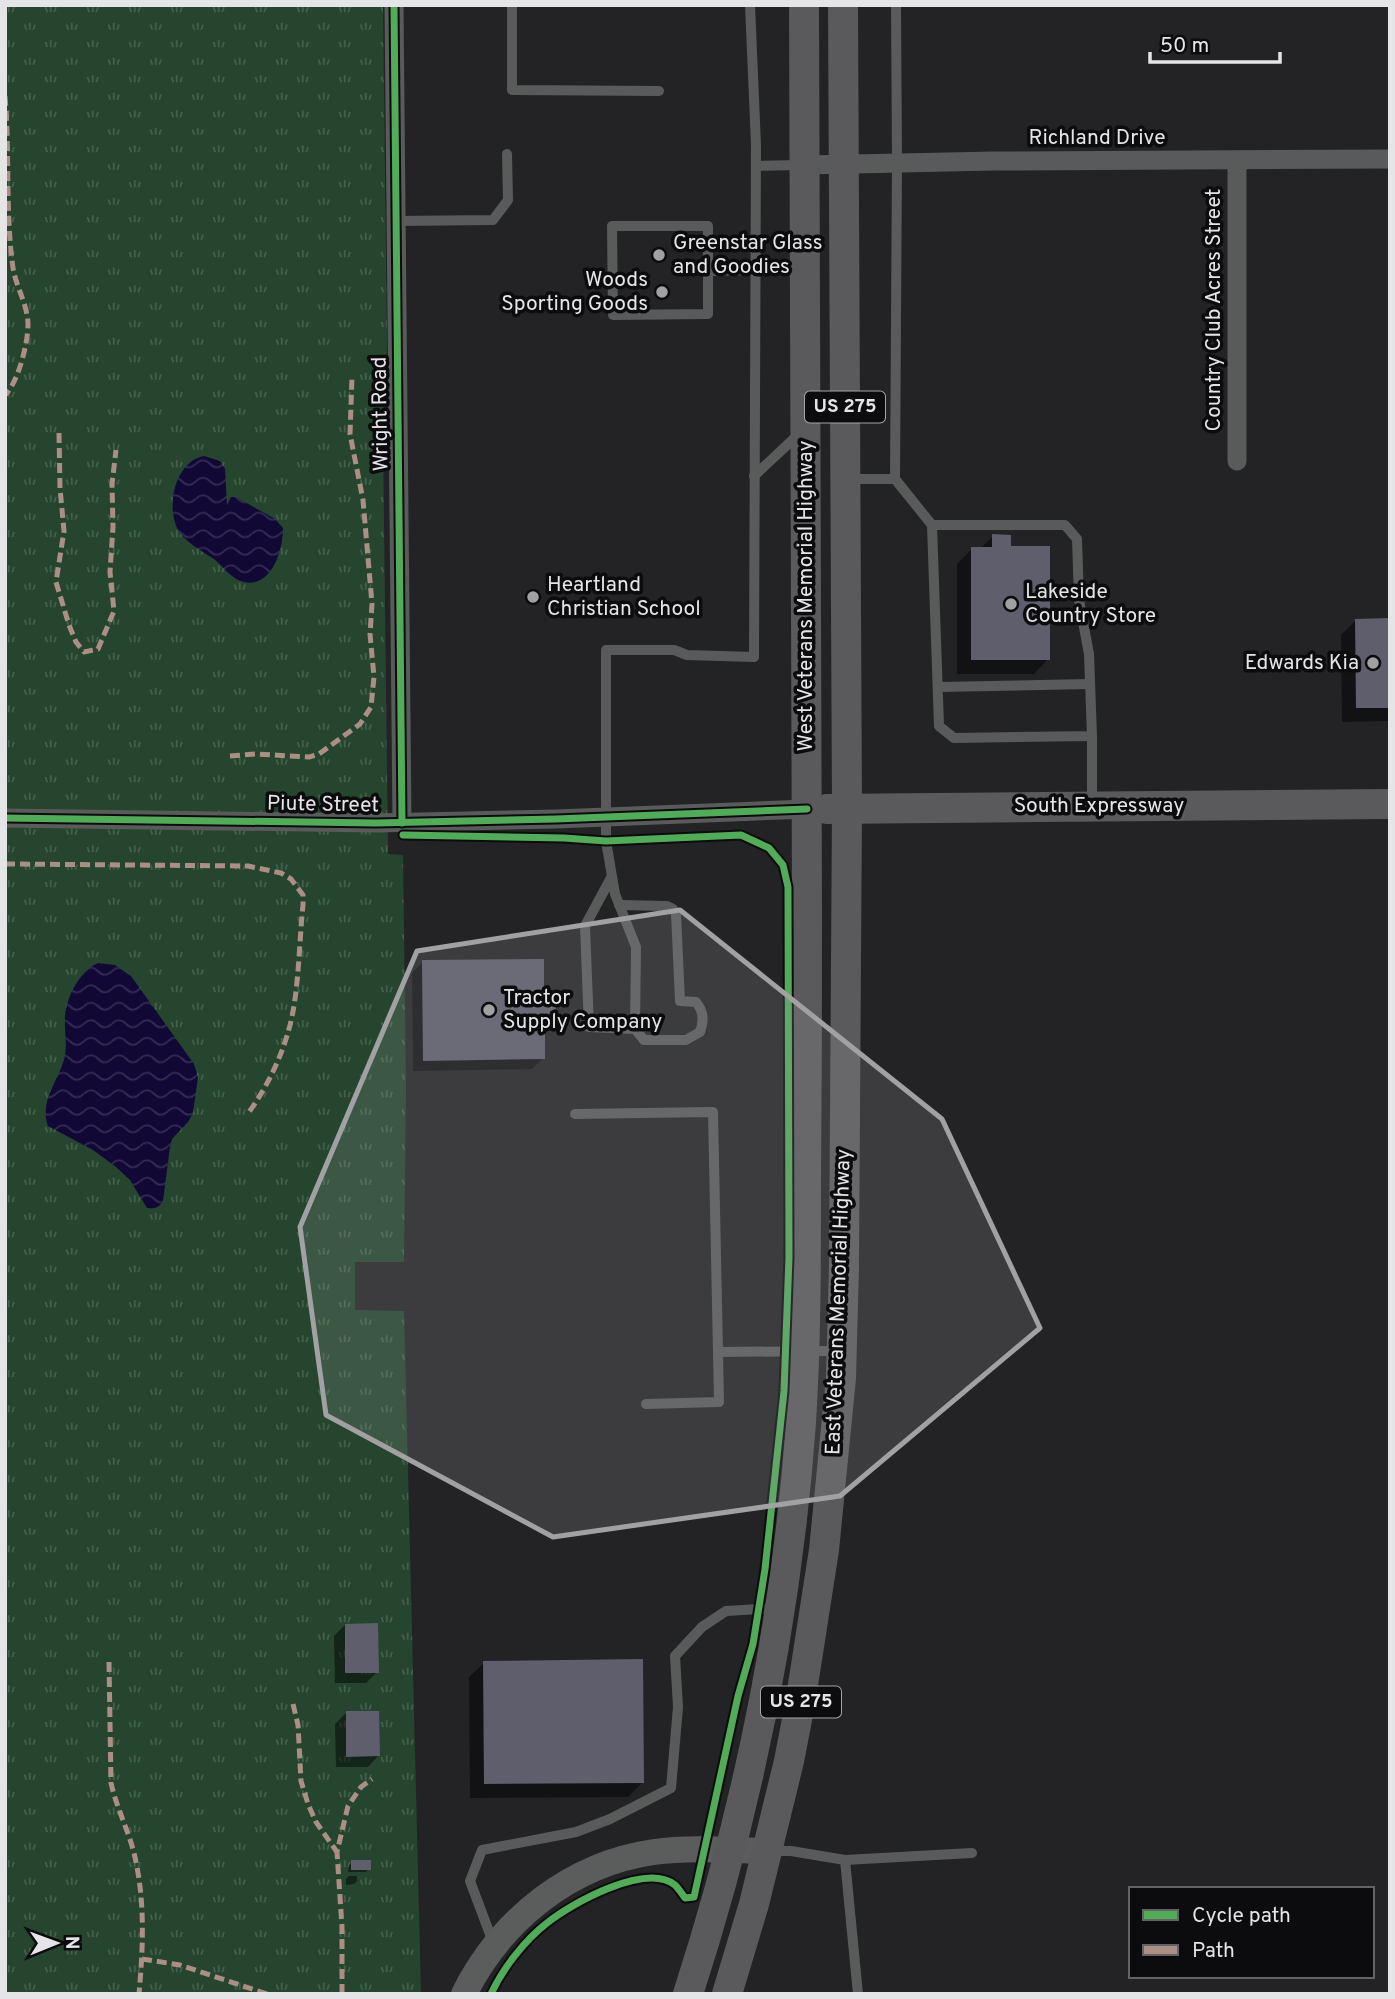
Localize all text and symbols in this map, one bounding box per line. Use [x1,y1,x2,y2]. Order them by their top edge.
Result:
scale bar [1150,21,1280,65]
text: 50 m [1160,33,1209,60]
street label: Richland Drive [1028,125,1166,152]
street label: Country Club Acres Street [1201,188,1228,432]
place label: Greenstar Glass and Goodies [673,230,823,281]
marker: Greenstar Glass and Goodies [651,247,667,263]
place label: Woods Sporting Goods [501,267,648,318]
marker: Woods Sporting Goods [654,284,670,300]
street label: Wright Road [367,356,395,472]
road number: US 275 [805,392,885,422]
street label: West Veterans Memorial Highway [793,440,820,752]
place label: Heartland Christian School [547,572,701,623]
place label: Lakeside Country Store [1025,579,1156,630]
marker: Heartland Christian School [525,589,541,605]
marker: Lakeside Country Store [1003,596,1019,612]
place label: Edwards Kia [1245,650,1359,677]
marker: Edwards Kia [1365,655,1381,671]
street label: Piute Street [267,791,379,819]
street label: South Expressway [1014,793,1184,820]
place label: Tractor Supply Company [503,985,662,1036]
marker: Tractor Supply Company [481,1002,497,1018]
street label: East Veterans Memorial Highway [820,1148,858,1456]
road number: US 275 [761,1686,841,1718]
legend [1129,1887,1374,1978]
text: Cycle path [1192,1903,1291,1930]
north arrow [21,1908,91,1978]
text: N [59,1936,83,1950]
text: Path [1192,1938,1235,1965]

